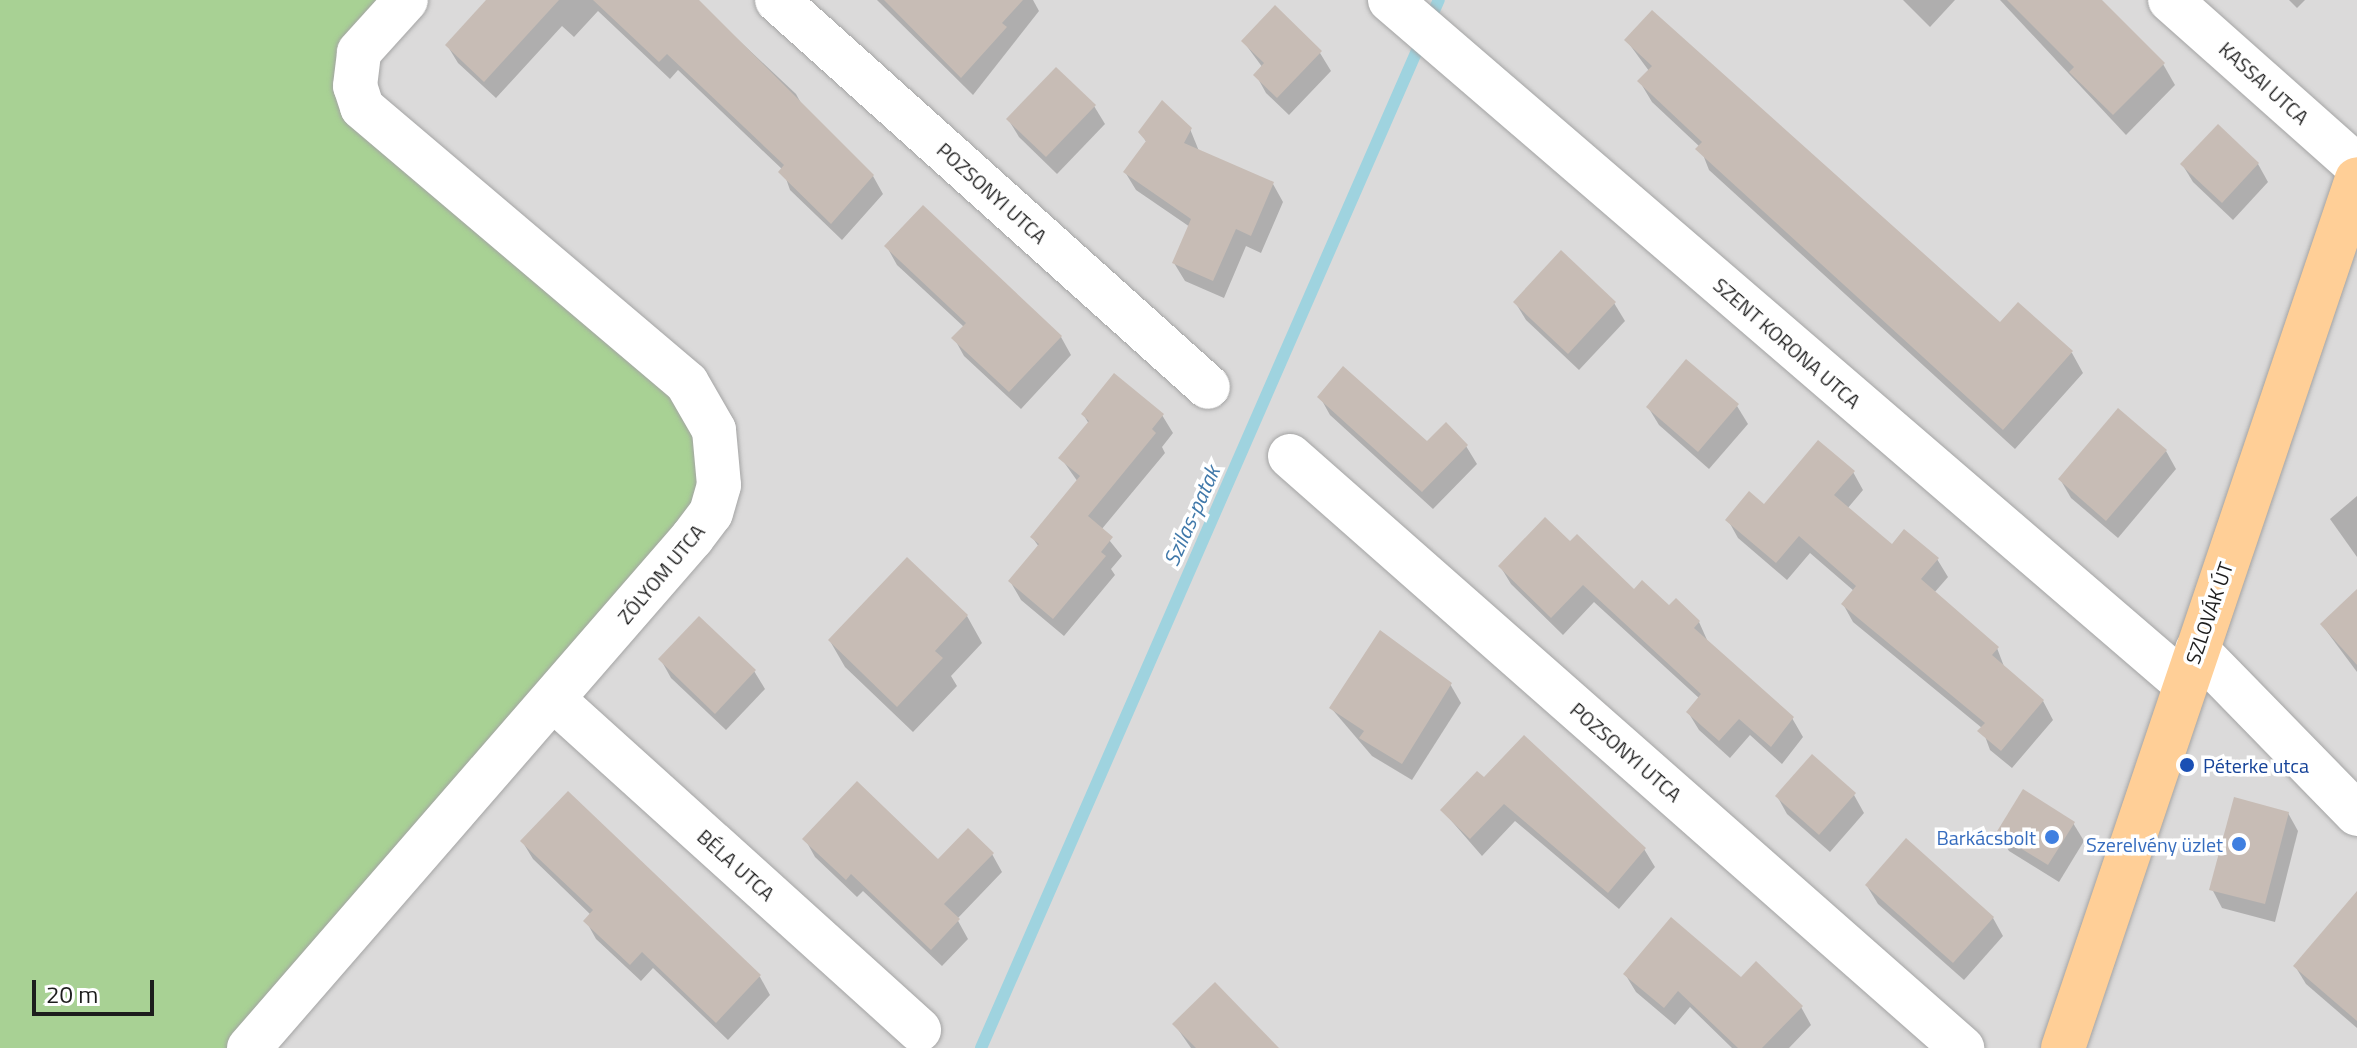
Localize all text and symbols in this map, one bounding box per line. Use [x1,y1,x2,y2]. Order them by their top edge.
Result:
street label: KASSAI UTCA [2214,37,2314,129]
street label: POZSONYI UTCA [932,137,1052,249]
street label: SZENT KORONA UTCA [1709,273,1865,413]
water label: Szilas-patak [1158,462,1226,570]
street label: ZÓLYOM UTCA [613,520,709,628]
street label: SZLOVÁK ÚT [2180,559,2238,667]
street label: POZSONYI UTCA [1566,697,1686,807]
place label: Péterke utca [2203,753,2309,777]
marker: Péterke utca [2178,756,2196,774]
street label: BÉLA UTCA [693,824,779,906]
place label: Barkácsbolt [1936,825,2036,849]
marker: Barkácsbolt [2043,828,2061,846]
place label: Szerelvény üzlet [2086,832,2223,856]
marker: Szerelvény üzlet [2230,835,2248,853]
scale bar [36,964,158,1014]
text: 20 m [46,976,98,1012]

